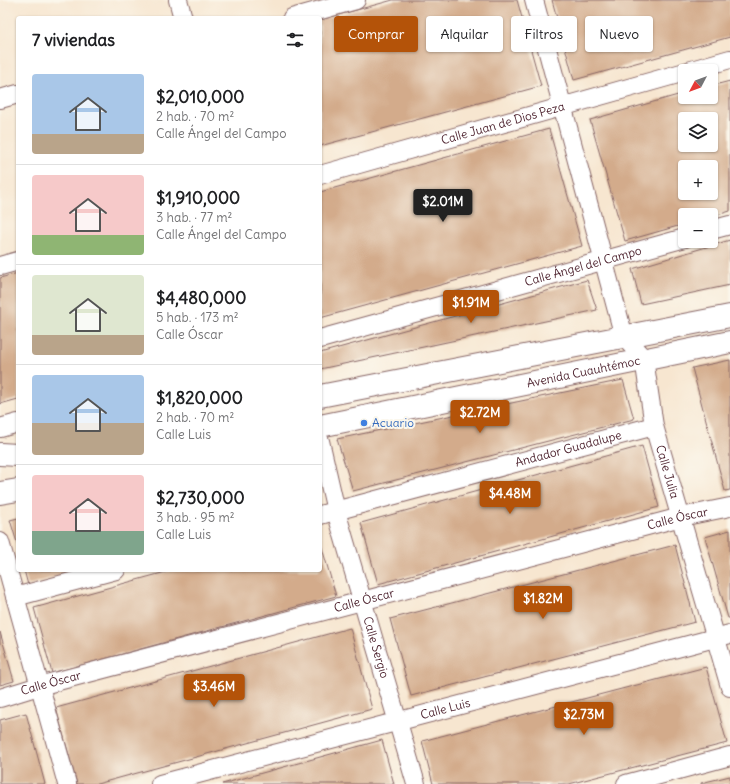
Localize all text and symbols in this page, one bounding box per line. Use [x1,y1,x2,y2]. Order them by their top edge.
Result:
chip: Comprar [334,16,418,52]
chip: Alquilar [426,16,503,52]
chip: Filtros [511,16,577,52]
chip: Nuevo [585,16,653,52]
text: 7 viviendas [32,29,115,51]
icon: filters [284,29,306,51]
north arrow [678,64,718,104]
map controls [678,64,718,248]
text: $2,010,000 [156,86,245,108]
icon: home [64,90,112,138]
street label: Calle Juan de Dios Peza [439,98,566,147]
text: 2 hab. · 70 m² [156,108,234,125]
button: layers [678,112,718,152]
text: Calle Ángel del Campo [156,125,287,142]
button: + [678,160,718,200]
text: $1,910,000 [156,187,240,209]
pin: $2.01M [410,189,476,223]
icon: home [64,191,112,239]
text: $2.01M [422,193,464,210]
button: − [678,208,718,248]
text: 3 hab. · 77 m² [156,209,232,226]
text: Calle Ángel del Campo [156,226,287,243]
street label: Calle Ángel del Campo [523,242,643,289]
text: $4,480,000 [156,287,246,309]
pin: $1.91M [438,290,504,324]
icon: home [64,291,112,339]
text: $1.91M [452,294,490,311]
text: 5 hab. · 173 m² [156,309,239,326]
text: Calle Óscar [156,326,223,343]
street label: Avenida Cuauhtémoc [525,353,641,390]
text: $1,820,000 [156,387,243,409]
icon: home [64,391,112,439]
pin: $2.72M [447,400,513,434]
text: $2.72M [459,404,501,421]
text: 2 hab. · 70 m² [156,409,234,426]
place label: Acuario [372,415,414,430]
marker: Acuario [359,418,369,428]
text: Calle Luis [156,426,211,443]
street label: Andador Guadalupe [513,427,623,470]
street label: Calle Julia [653,443,683,500]
pin: $4.48M [477,481,543,515]
text: $4.48M [489,485,531,502]
text: $2,730,000 [156,487,245,509]
icon: home [64,491,112,539]
street label: Calle Óscar [645,504,709,533]
text: 3 hab. · 95 m² [156,509,235,526]
text: Calle Luis [156,526,211,543]
street label: Calle Óscar [332,585,396,615]
pin: $1.82M [510,586,576,620]
text: $1.82M [523,590,563,607]
street label: Calle Sergio [360,615,393,680]
street label: Calle Óscar [19,667,83,698]
pin: $3.46M [181,674,247,708]
text: $3.46M [193,678,235,695]
street label: Calle Luis [419,695,472,722]
pin: $2.73M [551,702,617,736]
text: $2.73M [563,706,605,723]

